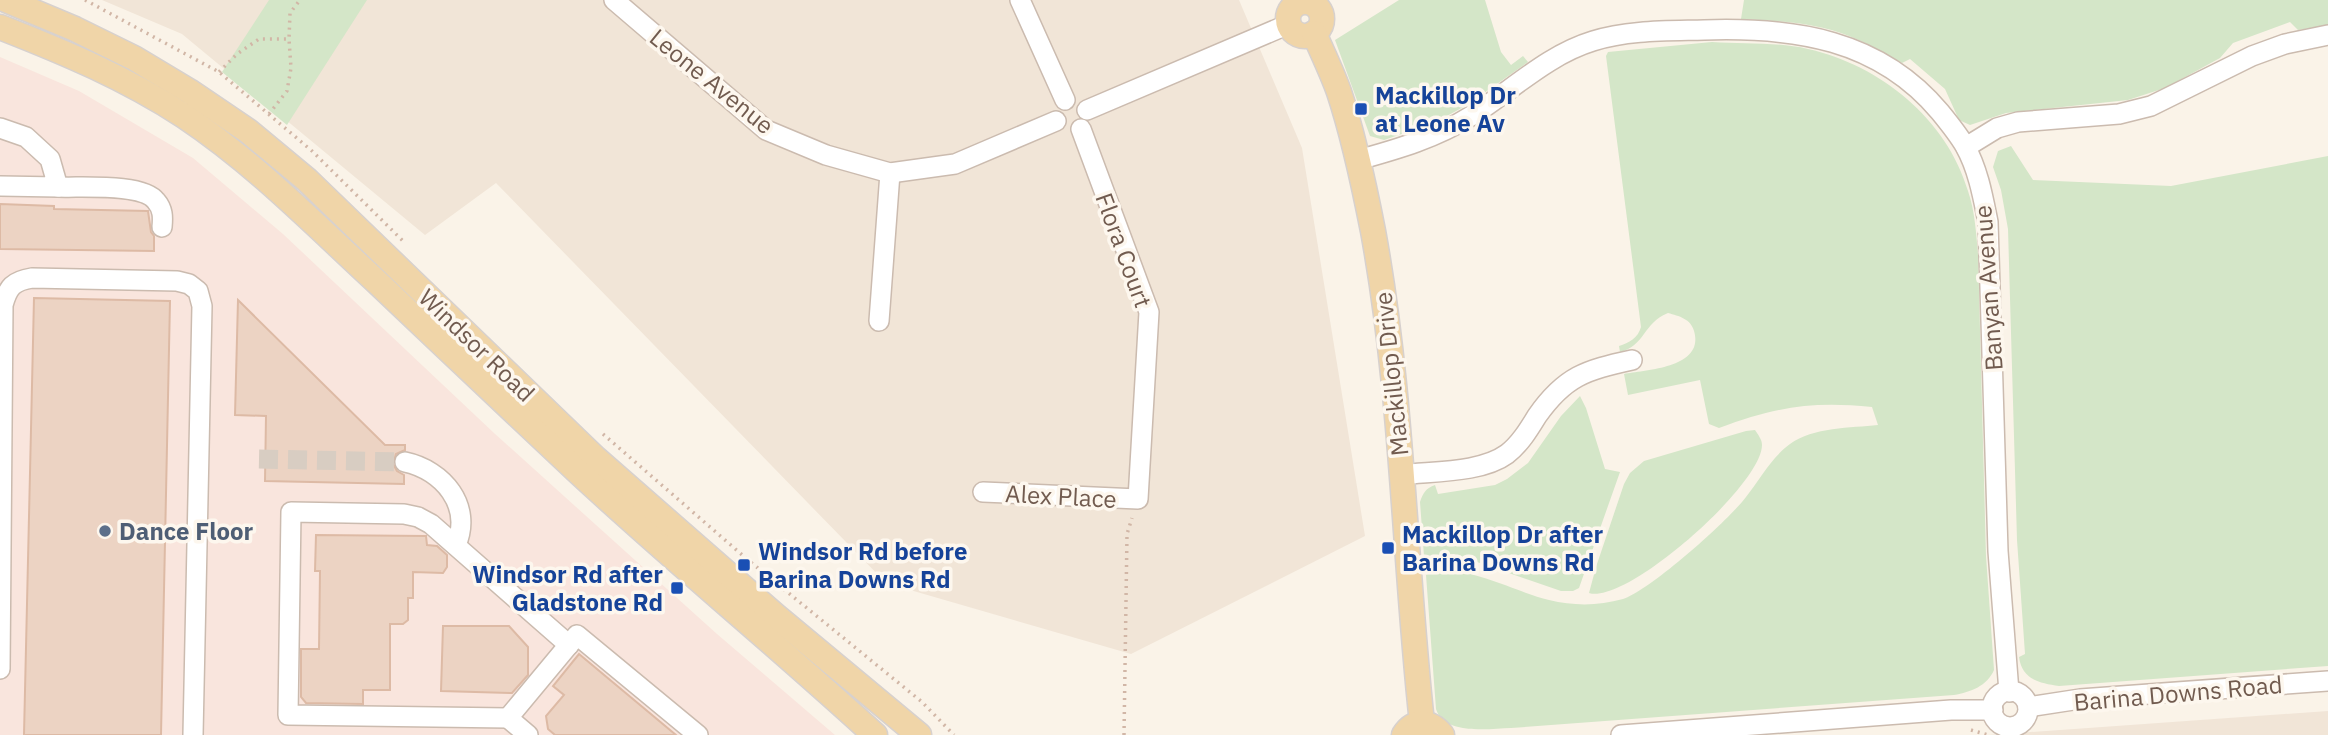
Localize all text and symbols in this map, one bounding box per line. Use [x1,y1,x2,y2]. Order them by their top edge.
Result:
street label: Leone Avenue [643,21,781,141]
place label: Mackillop Dr at Leone Av [1375,79,1516,139]
marker: Mackillop Dr at Leone Av [1353,101,1369,117]
street label: Flora Court [1088,188,1160,312]
street label: Banyan Avenue [1966,204,2010,372]
street label: Windsor Road [412,281,542,409]
street label: Mackillop Drive [1366,290,1416,458]
street label: Alex Place [1004,477,1118,515]
place label: Dance Floor [119,515,254,547]
place label: Mackillop Dr after Barina Downs Rd [1402,518,1604,578]
marker: Dance Floor [97,523,113,539]
place label: Windsor Rd before Barina Downs Rd [758,535,967,595]
marker: Mackillop Dr after Barina Downs Rd [1380,540,1396,556]
marker: Windsor Rd before Barina Downs Rd [736,557,752,573]
place label: Windsor Rd after Gladstone Rd [472,558,663,618]
marker: Windsor Rd after Gladstone Rd [669,580,685,596]
street label: Barina Downs Road [2072,668,2284,718]

